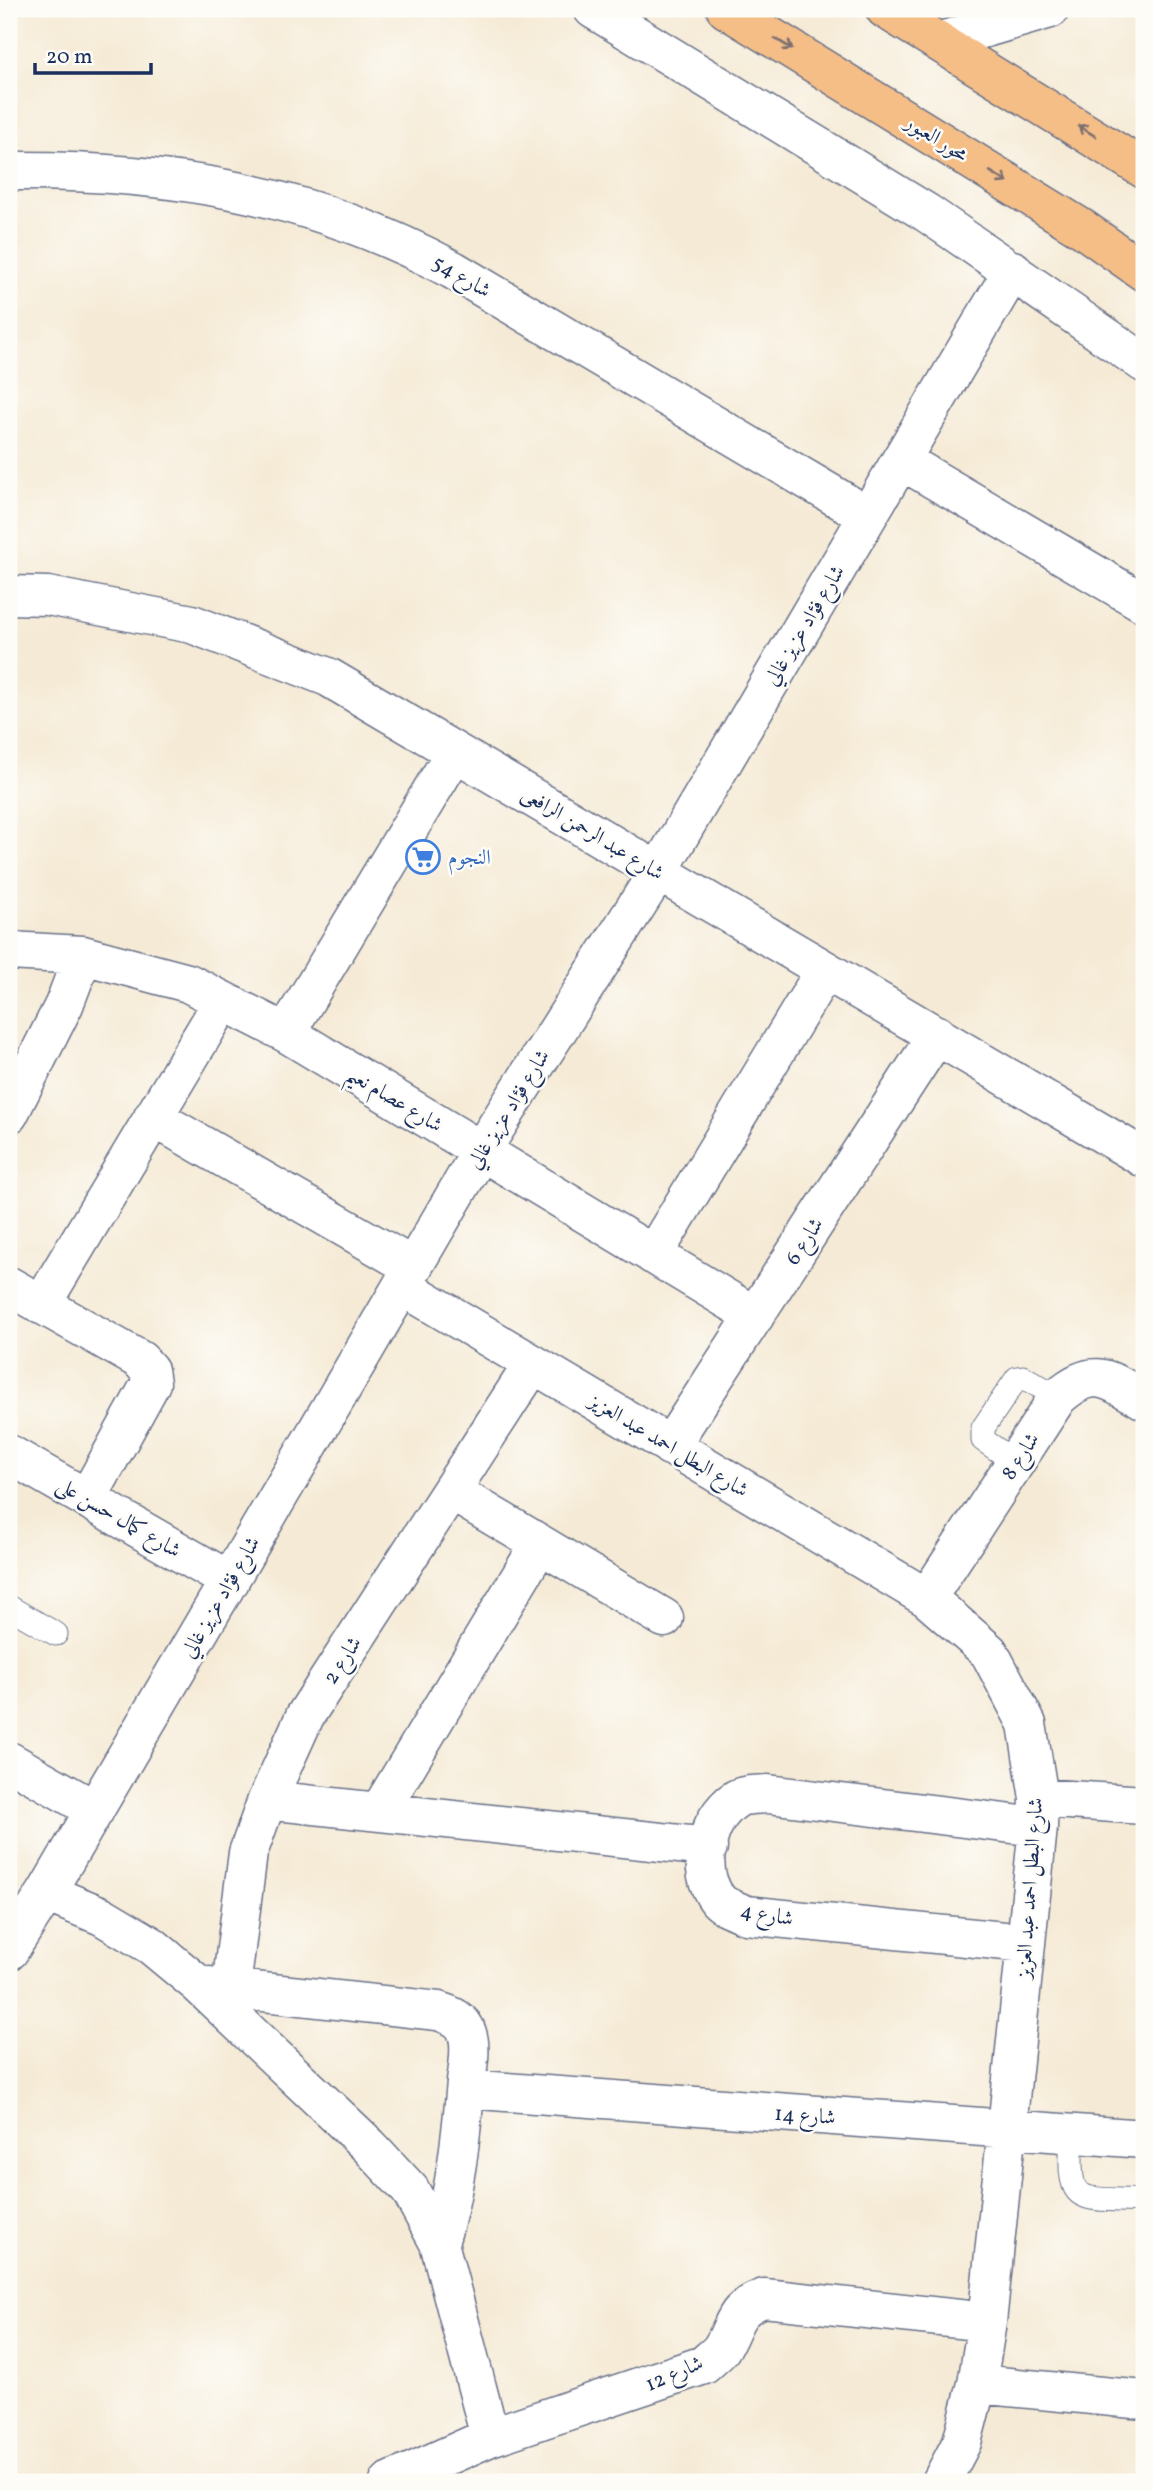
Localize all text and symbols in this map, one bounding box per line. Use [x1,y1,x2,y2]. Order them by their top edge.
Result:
scale bar [35,32,150,76]
one-way arrow [774,38,794,52]
text: 20 m [46,43,92,72]
street label: محور العبور [897,108,973,170]
one-way arrow [1078,124,1097,139]
one-way arrow [988,170,1008,184]
street label: شارع 54 [426,249,496,307]
street label: شارع فؤاد عزيز غالي [758,560,855,693]
street label: شارع عبد الرحمن الرافعى [514,780,669,890]
supermarket icon: النجوم [404,838,442,876]
place label: النجوم [448,844,491,875]
street label: شارع فؤاد عزيز غالي [461,1044,559,1176]
street label: شارع عصام نعيم [338,1060,448,1145]
street label: شارع 6 [779,1212,833,1272]
street label: شارع البطل احمد عبد العزيز [580,1386,753,1507]
street label: شارع 8 [995,1427,1049,1487]
street label: شارع كمال حسن على [50,1471,186,1567]
street label: شارع فؤاد عزيز غالي [175,1531,270,1665]
street label: شارع 2 [317,1631,371,1692]
street label: شارع البطل احمد عبد العزيز [1010,1797,1053,1982]
street label: شارع 4 [738,1897,795,1936]
street label: شارع 14 [773,2100,837,2135]
street label: شارع 12 [641,2349,709,2401]

